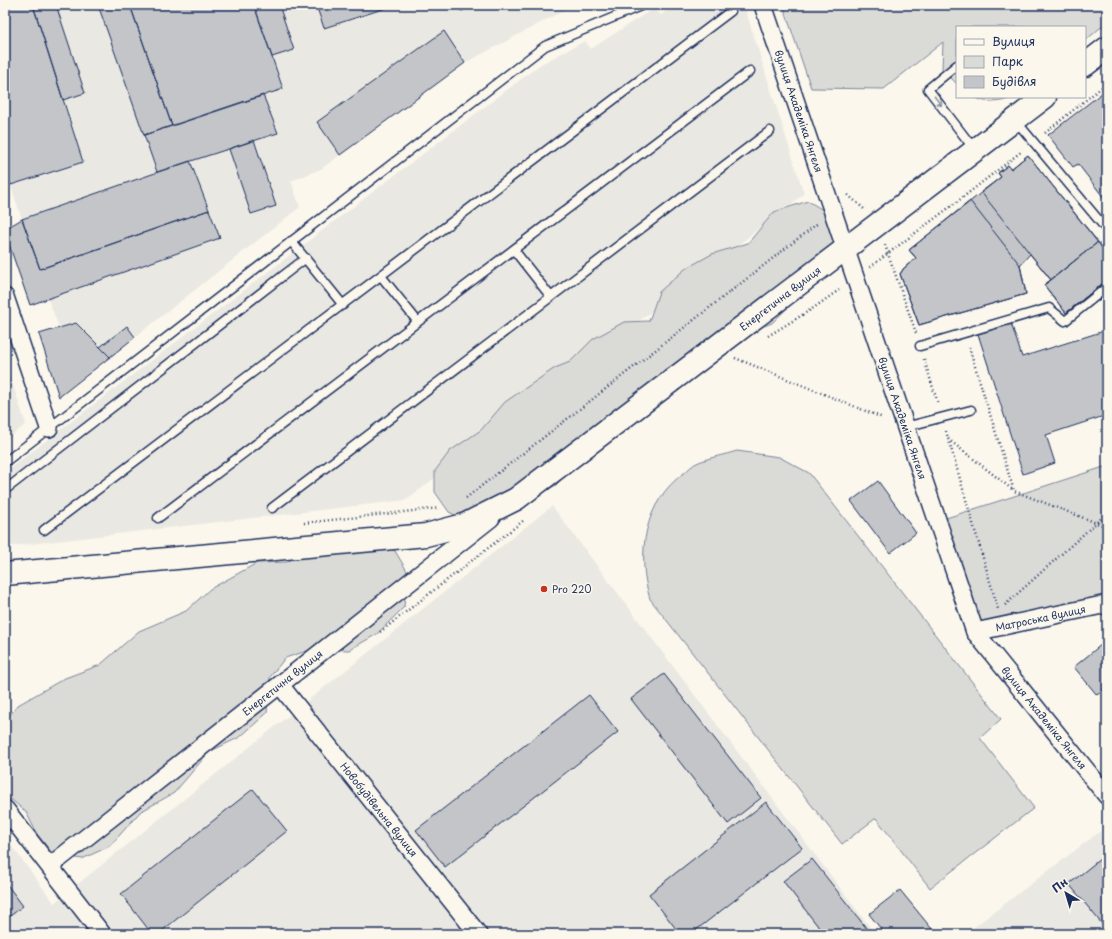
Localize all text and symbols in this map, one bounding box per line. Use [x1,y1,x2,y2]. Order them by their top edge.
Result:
legend [956,26,1086,98]
text: Вулиця [992,32,1035,50]
street label: вулиця Академіка Янгеля [772,48,827,174]
text: Парк [992,52,1024,70]
text: Будівля [992,72,1037,90]
one-way arrow [933,96,942,107]
street label: Енергетична вулиця [736,262,824,334]
street label: вулиця Академіка Янгеля [875,355,931,481]
place label: Pro 220 [552,581,592,596]
marker: Pro 220 [539,584,549,594]
street label: Матроська вулиця [994,601,1087,634]
street label: Енергетична вулиця [239,646,325,719]
street label: вулиця Академіка Янгеля [998,663,1091,772]
street label: Новобудівельна вулиця [337,759,422,860]
north arrow [1046,873,1086,913]
text: Пн [1048,873,1071,896]

